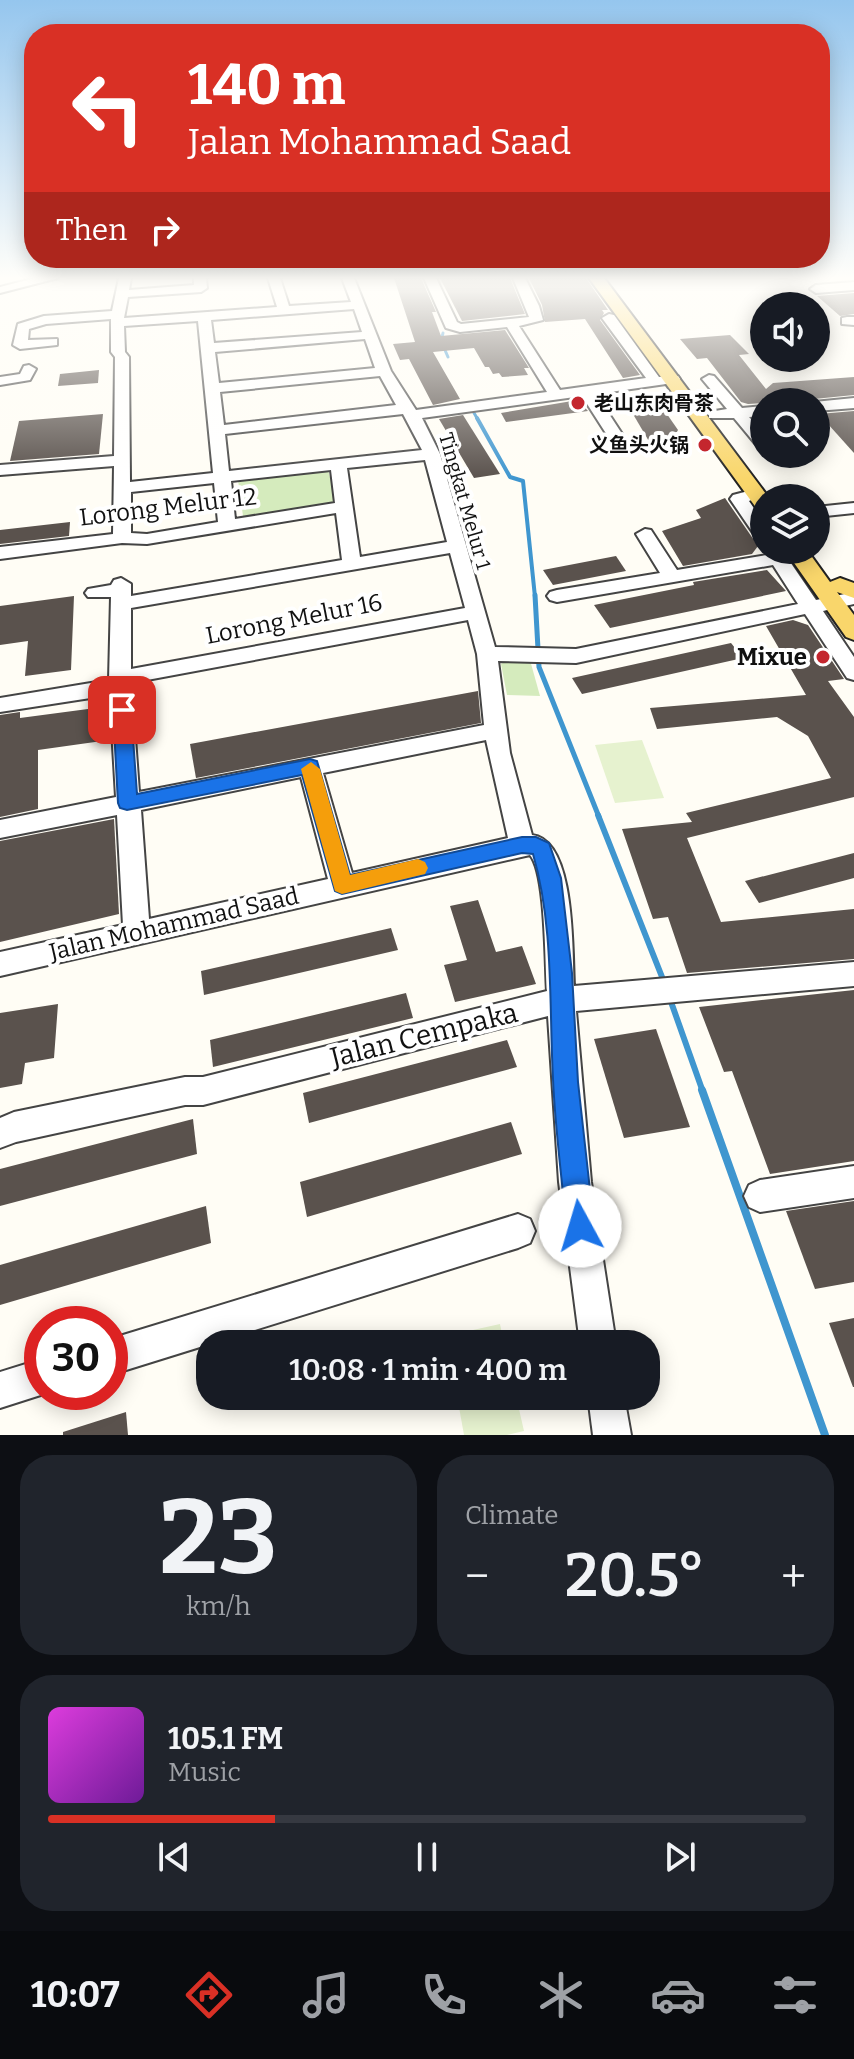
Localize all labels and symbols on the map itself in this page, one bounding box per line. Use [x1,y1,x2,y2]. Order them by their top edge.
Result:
place label: 老山东肉骨茶 [594,391,714,415]
marker: 老山东肉骨茶 [569,394,587,412]
street label: Tingkat Melur 1 [434,430,496,572]
place label: 义鱼头火锅 [589,433,689,457]
marker: 义鱼头火锅 [696,436,714,454]
street label: Lorong Melur 12 [78,482,258,532]
street label: Lorong Melur 16 [203,588,385,650]
place label: Mixue [737,643,807,671]
marker: Mixue [814,648,832,666]
pin [88,676,156,744]
street label: Jalan Mohammad Saad [45,882,302,967]
street label: Jalan Cempaka [326,996,521,1074]
position arrow [538,1184,622,1268]
speed limit sign: 30 [24,1306,128,1410]

